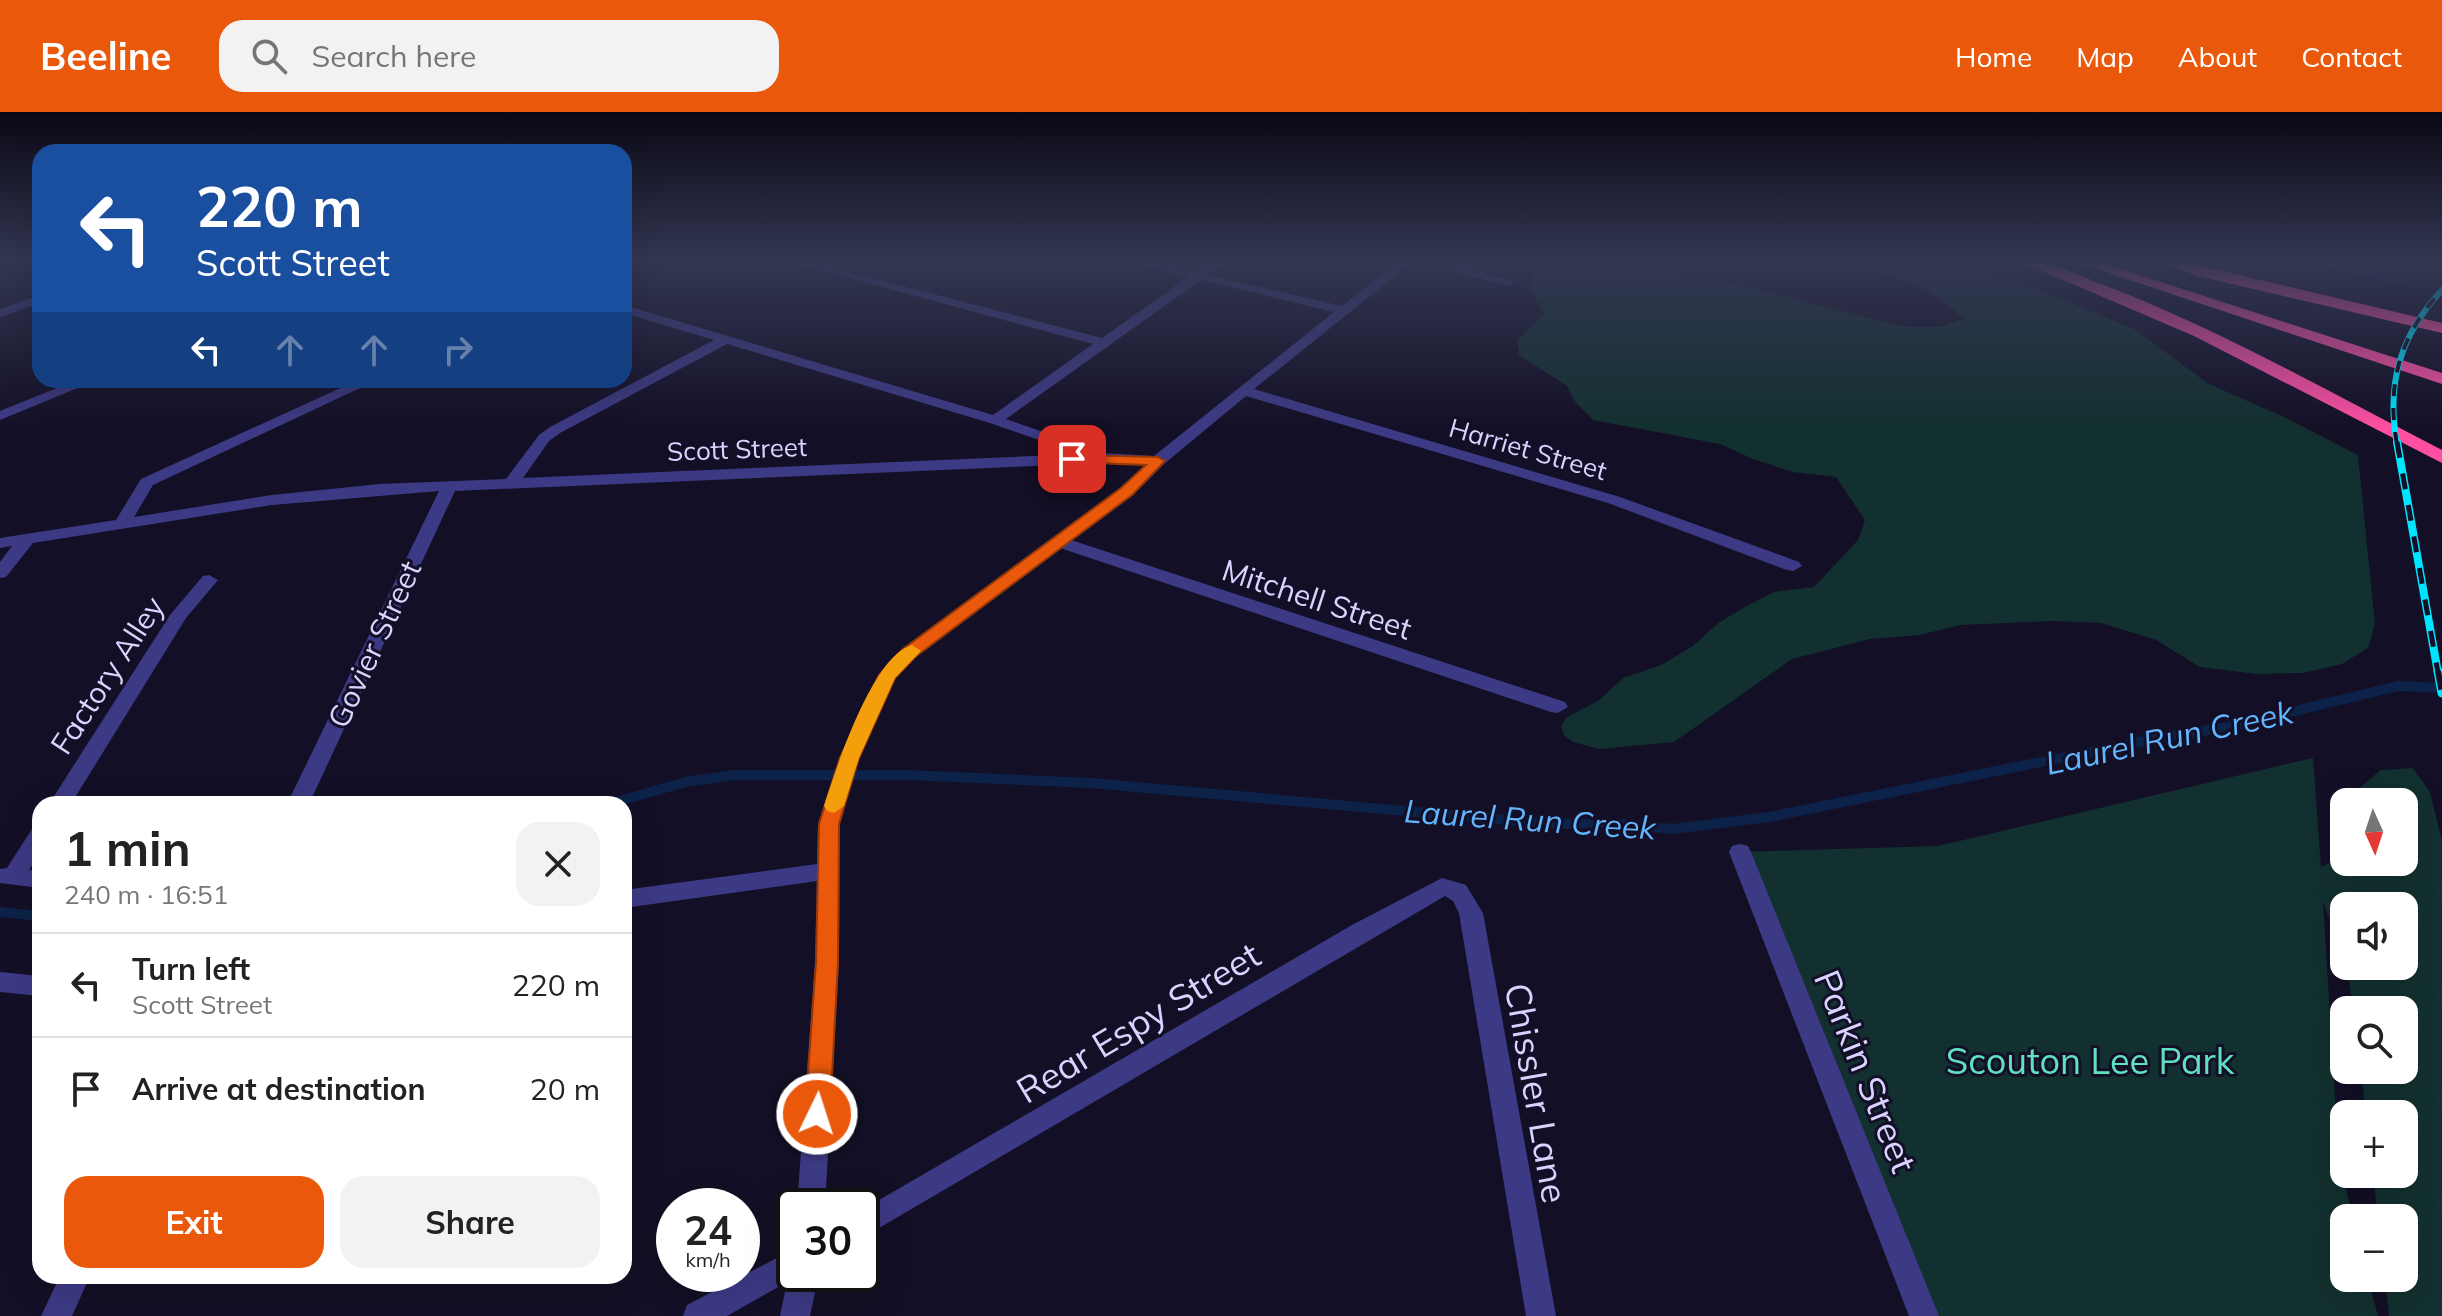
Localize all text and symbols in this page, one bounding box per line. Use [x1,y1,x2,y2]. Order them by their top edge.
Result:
search box [219,20,779,92]
text: Beeline [40,32,171,80]
icon: search [247,34,291,78]
text: Search here [311,37,476,75]
text: Home [1955,39,2032,74]
text: Map [2076,39,2134,74]
text: About [2178,39,2257,74]
text: Contact [2301,39,2402,74]
text: 220 m [196,171,363,241]
icon: left [64,176,168,280]
text: Scott Street [196,240,390,285]
icon: left [184,328,228,372]
icon: ahead [268,328,312,372]
icon: ahead [352,328,396,372]
icon: right [436,328,480,372]
street label: Harriet Street [1445,411,1611,487]
pin [1038,425,1106,493]
street label: Scott Street [666,430,808,468]
icon: arrive [1050,437,1094,481]
street label: Mitchell Street [1217,550,1417,648]
street label: Govier Street [319,554,429,734]
street label: Factory Alley [42,589,172,761]
water label: Laurel Run Creek [2041,691,2298,783]
north arrow [2330,788,2418,876]
map controls [2330,788,2418,1292]
water label: Laurel Run Creek [1403,790,1659,848]
text: 1 min [64,818,191,878]
button: close [516,822,600,906]
text: 240 m · 16:51 [64,878,228,911]
button: sound [2330,892,2418,980]
street label: Rear Espy Street [1008,932,1268,1112]
text: Turn left [132,950,250,988]
icon: left [64,963,108,1007]
street label: Parkin Street [1805,963,1927,1179]
text: 220 m [512,966,600,1004]
street label: Chissler Lane [1496,980,1578,1206]
text: Scott Street [132,988,272,1021]
button: search [2330,996,2418,1084]
park label: Scouton Lee Park [1946,1038,2235,1083]
icon: arrive [64,1067,108,1111]
text: Arrive at destination [132,1070,426,1108]
text: 20 m [530,1070,600,1108]
position arrow [775,1072,859,1156]
button: + [2330,1100,2418,1188]
button: Exit [64,1176,324,1268]
button: Share [340,1176,600,1268]
speed limit sign: 30 [776,1188,880,1292]
button: − [2330,1204,2418,1292]
text: 24 [684,1205,732,1255]
text: km/h [685,1247,731,1272]

